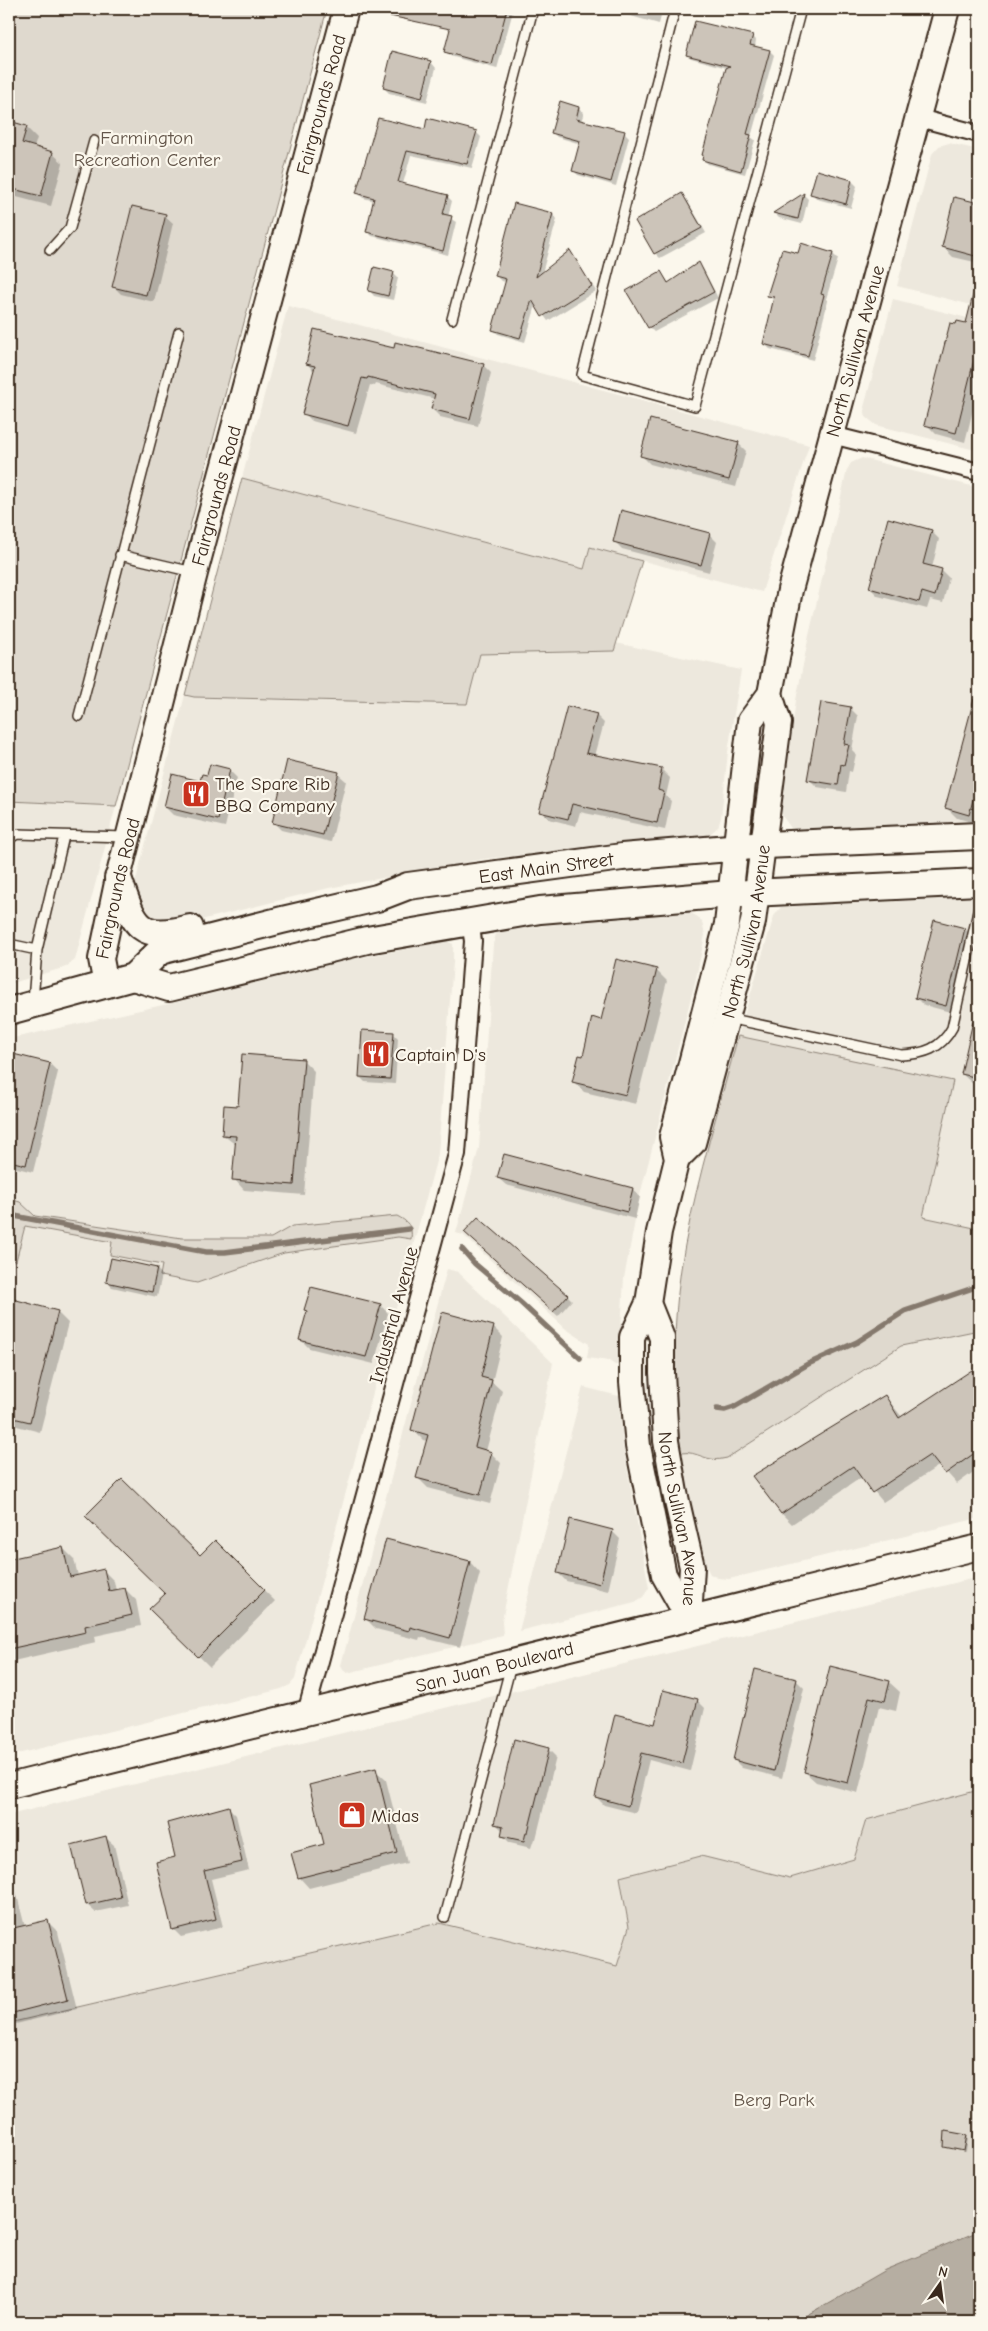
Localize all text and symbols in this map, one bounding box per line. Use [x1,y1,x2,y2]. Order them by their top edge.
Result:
street label: Fairgrounds Road [292,32,351,177]
park label: Farmington Recreation Center [74,127,221,171]
street label: North Sullivan Avenue [822,263,889,440]
street label: Fairgrounds Road [187,423,246,568]
place label: The Spare Rib BBQ Company [215,773,335,817]
restaurant icon: The Spare Rib BBQ Company [181,779,211,809]
street label: Fairgrounds Road [91,816,145,961]
street label: North Sullivan Avenue [717,843,775,1021]
street label: East Main Street [478,848,615,888]
restaurant icon: Captain D's [361,1039,391,1069]
place label: Captain D's [395,1044,486,1066]
street label: Industrial Avenue [365,1244,423,1386]
street label: North Sullivan Avenue [653,1431,702,1607]
street label: San Juan Boulevard [413,1637,576,1697]
shop icon: Midas [337,1800,367,1830]
place label: Midas [371,1805,419,1827]
park label: Berg Park [733,2089,815,2111]
north arrow [916,2258,966,2308]
text: N [937,2263,950,2281]

